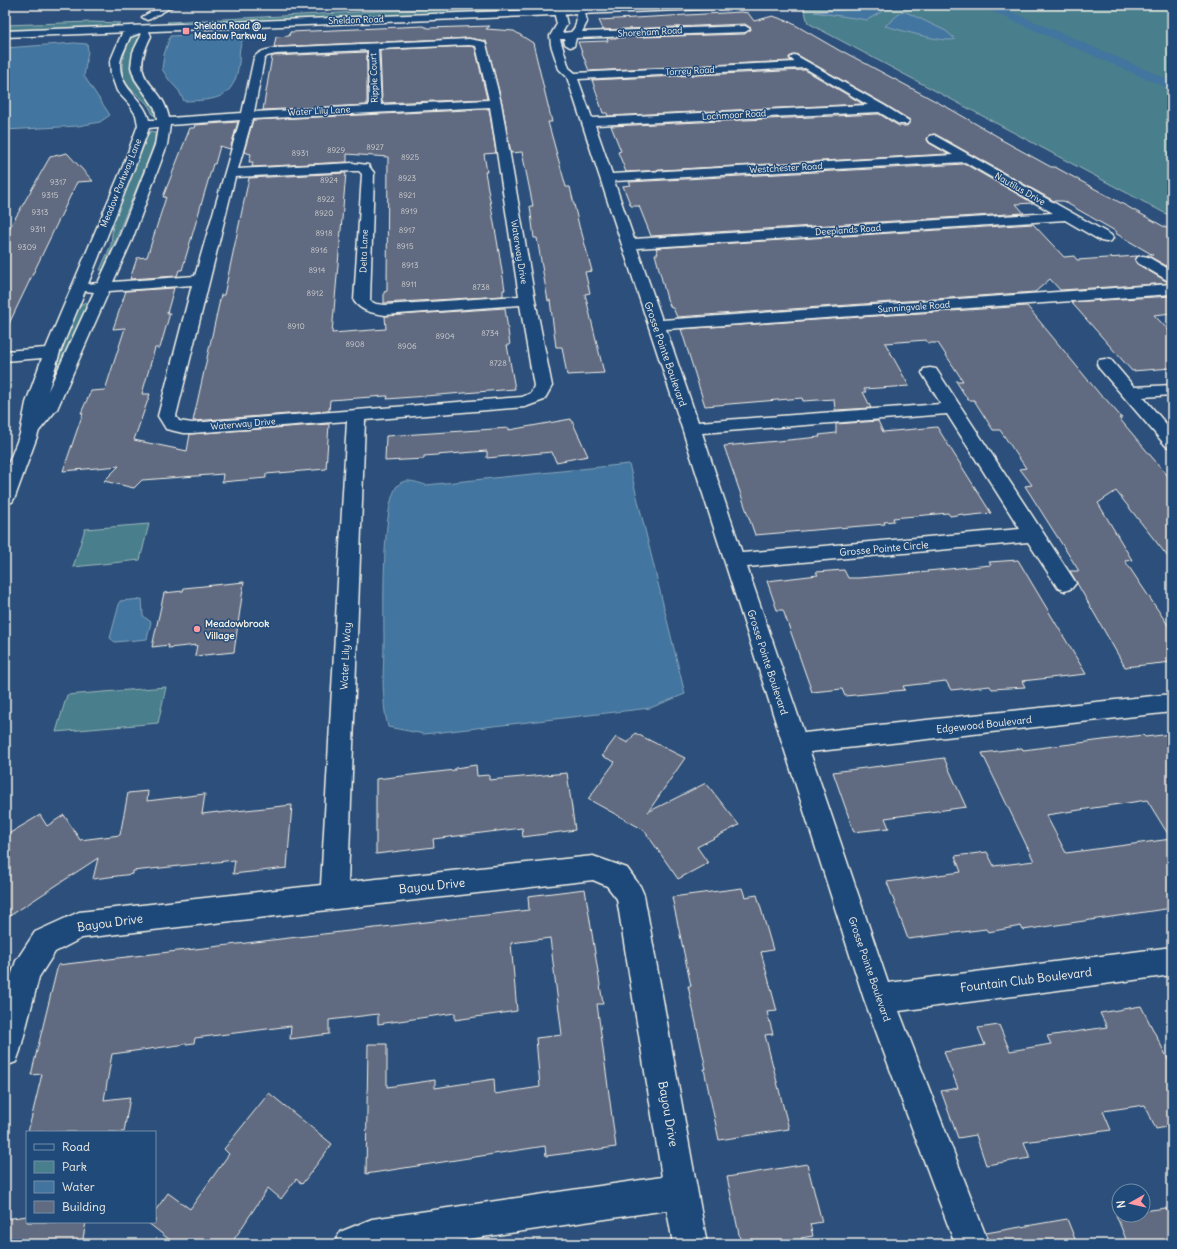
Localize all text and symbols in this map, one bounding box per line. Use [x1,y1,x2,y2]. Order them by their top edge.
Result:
street label: Sheldon Road [328,13,384,26]
place label: Sheldon Road @ Meadow Parkway [194,20,267,42]
street label: Shoreham Road [617,24,683,39]
marker: Sheldon Road @ Meadow Parkway [181,26,191,36]
street label: Ripple Court [367,53,380,103]
street label: Torrey Road [665,64,715,77]
street label: Water Lily Lane [287,103,351,118]
street label: Lochmoor Road [701,107,766,122]
street label: Meadow Parkway Lane [98,137,143,229]
house number: 8927 [366,142,384,152]
house number: 8929 [327,145,345,155]
house number: 8931 [292,148,308,158]
house number: 8925 [401,152,419,162]
street label: Westchester Road [749,160,823,175]
street label: Nautilus Drive [993,170,1048,207]
house number: 8923 [398,173,417,183]
house number: 8924 [320,175,338,185]
house number: 9317 [50,177,66,187]
house number: 9315 [42,190,59,200]
house number: 8921 [399,190,415,200]
house number: 8922 [317,194,336,204]
house number: 8919 [401,206,418,216]
house number: 9313 [32,207,49,217]
house number: 8920 [315,208,333,218]
street label: Waterway Drive [509,219,530,285]
street label: Deeplands Road [815,222,881,237]
house number: 9311 [30,224,46,234]
house number: 8917 [399,225,415,235]
house number: 8918 [316,228,333,238]
street label: Delta Lane [357,229,370,273]
house number: 8915 [397,241,414,251]
house number: 9309 [17,242,37,252]
house number: 8916 [311,245,328,255]
house number: 8913 [402,260,419,270]
house number: 8914 [308,265,326,275]
house number: 8911 [401,279,417,289]
house number: 8738 [472,282,490,292]
house number: 8912 [307,288,324,298]
street label: Sunningvale Road [877,298,951,315]
street label: Grosse Pointe Boulevard [641,300,690,408]
house number: 8910 [287,321,305,331]
house number: 8734 [481,328,499,338]
house number: 8904 [435,331,455,341]
house number: 8908 [345,339,365,349]
house number: 8906 [397,341,417,351]
house number: 8728 [489,358,507,368]
street label: Waterway Drive [210,415,276,432]
street label: Grosse Pointe Circle [839,538,929,559]
street label: Grosse Pointe Boulevard [744,608,791,717]
place label: Meadowbrook Village [205,617,269,642]
street label: Water Lily Way [337,622,354,690]
marker: Meadowbrook Village [192,624,202,634]
street label: Edgewood Boulevard [936,713,1033,736]
street label: Bayou Drive [398,875,466,896]
street label: Bayou Drive [76,910,144,935]
street label: Grosse Pointe Boulevard [845,915,894,1023]
street label: Fountain Club Boulevard [959,964,1093,995]
street label: Bayou Drive [655,1080,682,1148]
legend [26,1131,156,1223]
text: Road [62,1139,90,1154]
text: Park [62,1159,87,1174]
text: Water [62,1179,95,1194]
north arrow [1111,1183,1151,1223]
text: Building [62,1199,106,1214]
text: N [1114,1200,1129,1209]

